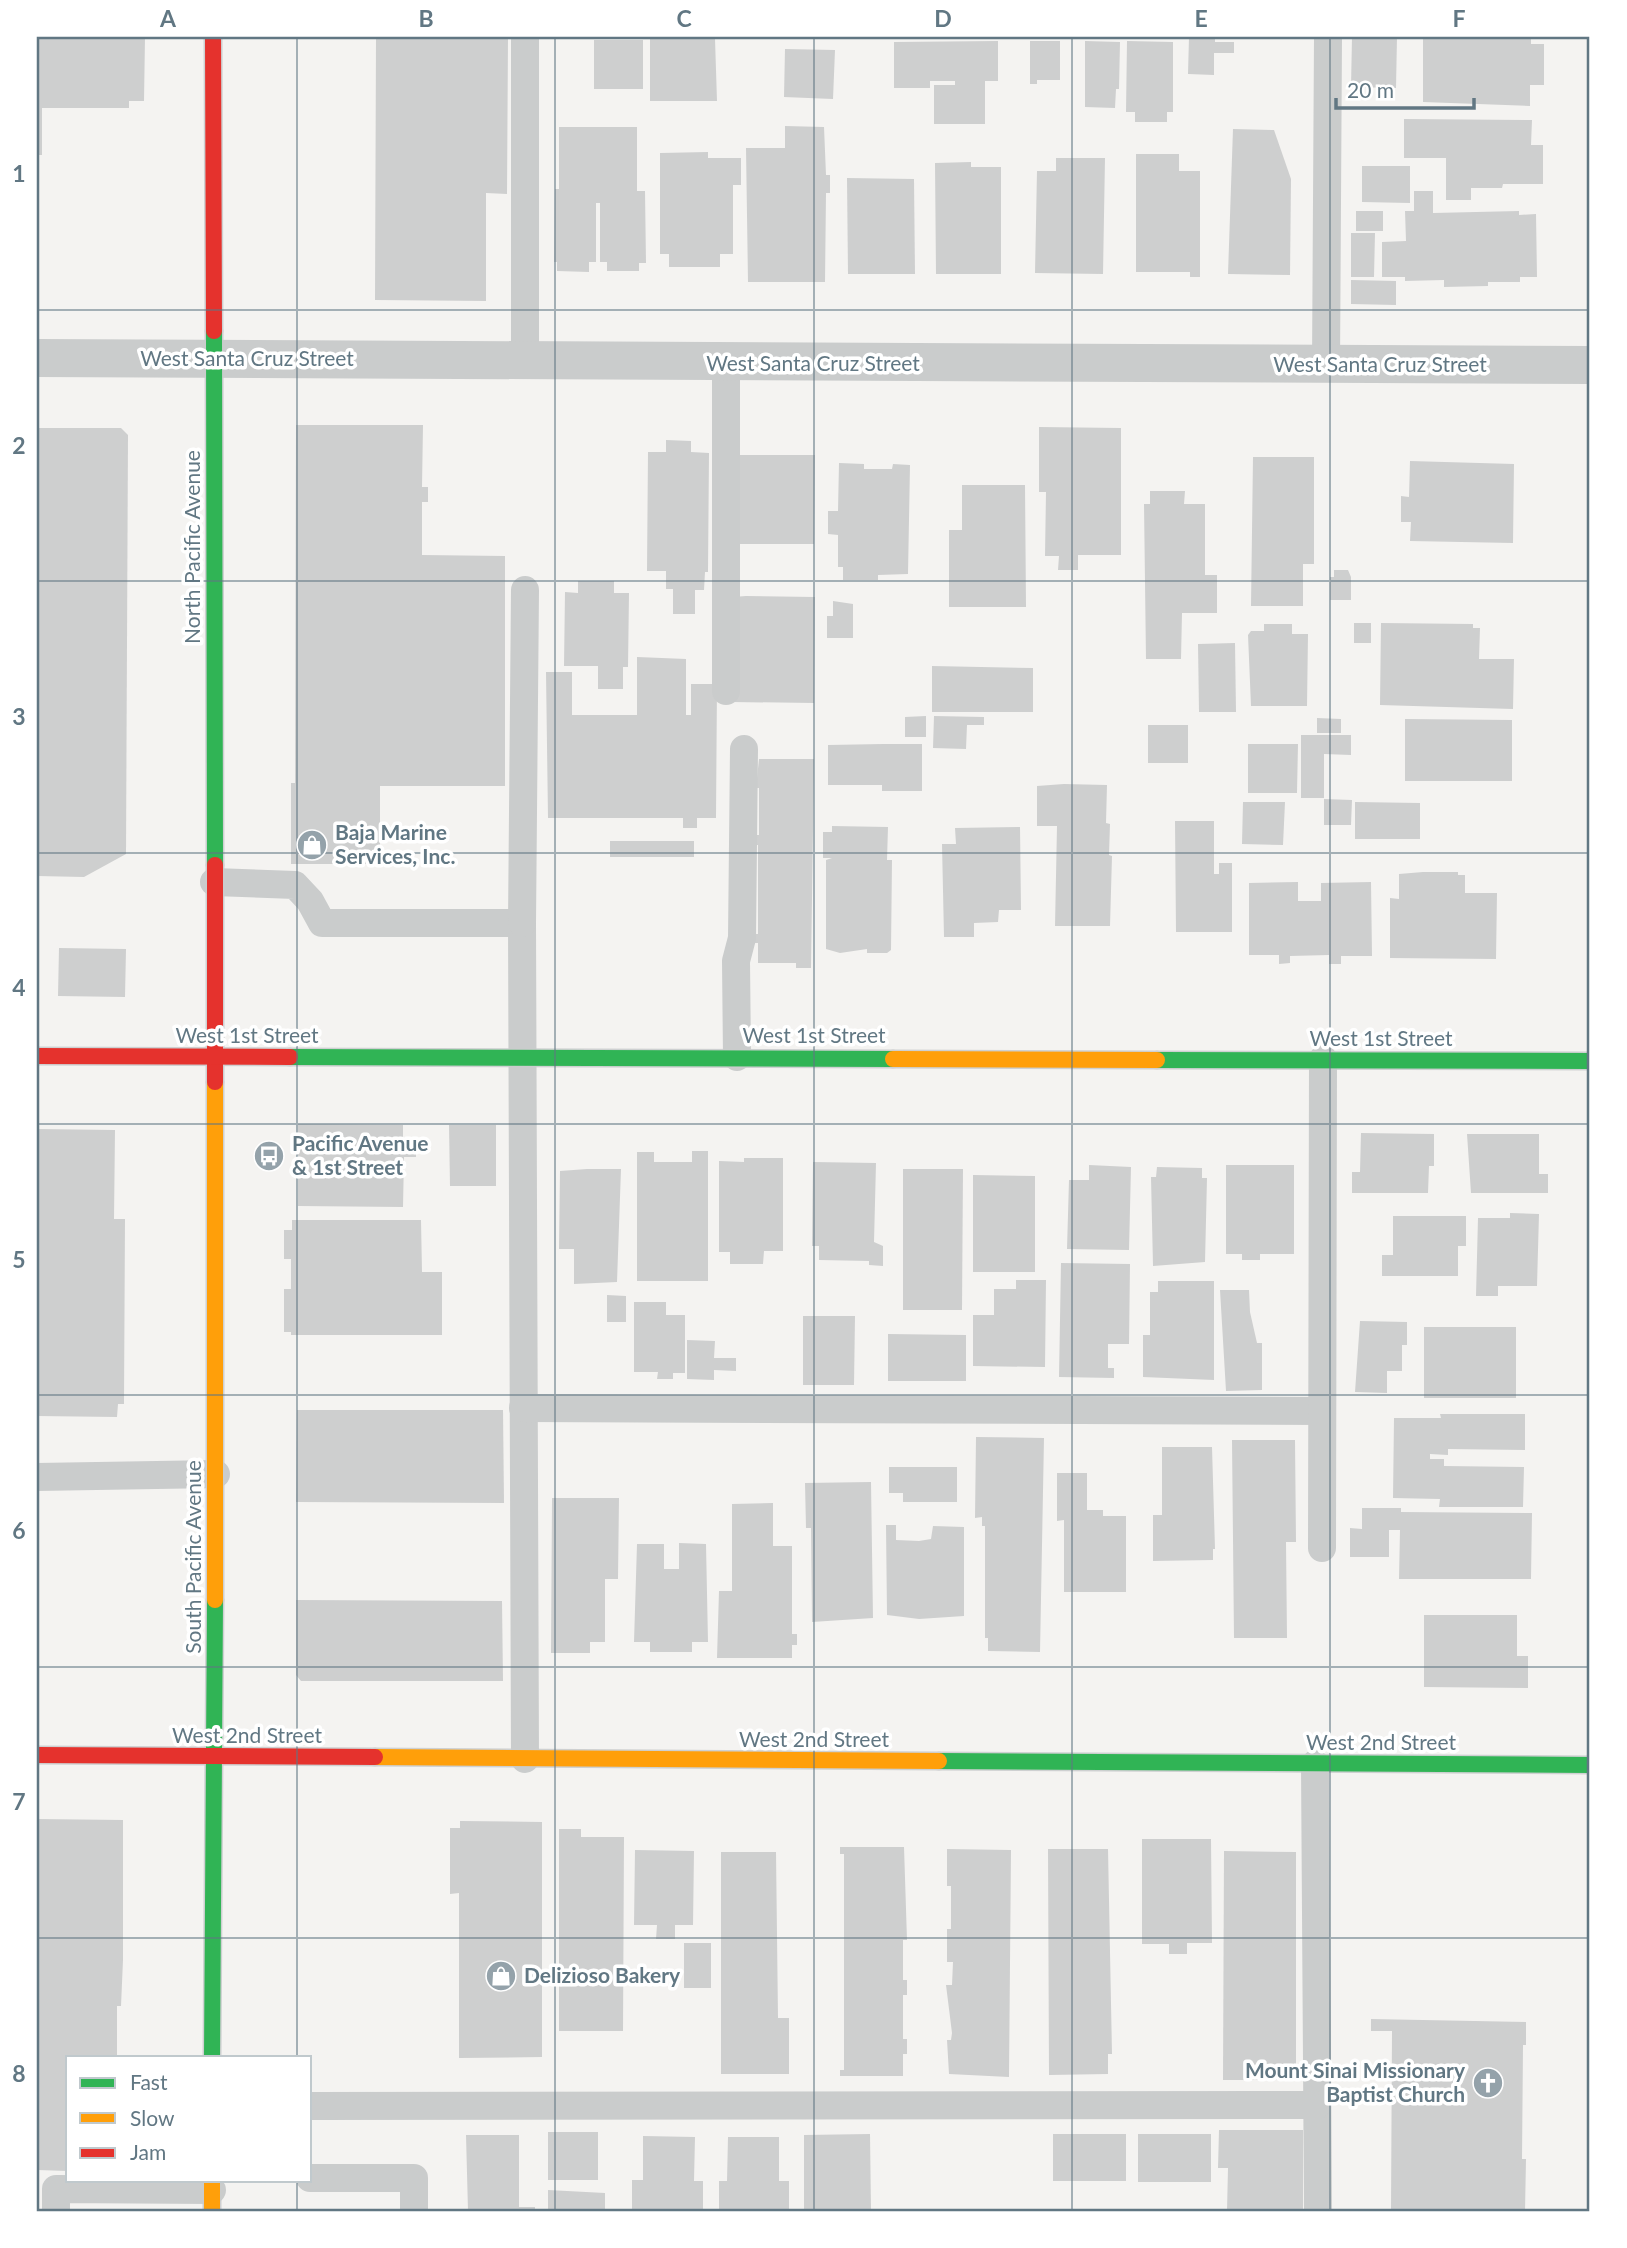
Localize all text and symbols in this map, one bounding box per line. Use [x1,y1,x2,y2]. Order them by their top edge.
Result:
text: A [159,4,177,32]
text: B [418,4,434,32]
text: C [676,4,692,32]
text: D [934,4,952,32]
text: E [1194,4,1208,32]
text: F [1452,4,1466,32]
scale bar [1336,66,1475,110]
text: 20 m [1347,77,1394,102]
text: 1 [12,159,26,187]
street label: West Santa Cruz Street [140,345,354,370]
street label: West Santa Cruz Street [706,350,920,375]
street label: West Santa Cruz Street [1273,351,1487,376]
text: 2 [12,431,26,459]
street label: North Pacific Avenue [179,450,204,644]
text: 3 [12,702,26,730]
place label: Baja Marine Services, Inc. [335,819,455,868]
shop icon: Baja Marine Services, Inc. [295,828,329,862]
text: 4 [12,973,26,1001]
street label: West 1st Street [175,1022,319,1047]
street label: West 1st Street [742,1022,886,1047]
street label: West 1st Street [1309,1025,1453,1050]
place label: Pacific Avenue & 1st Street [292,1130,429,1179]
bus stop icon: Pacific Avenue & 1st Street [252,1139,286,1173]
text: 5 [12,1245,26,1273]
street label: South Pacific Avenue [180,1460,205,1654]
text: 6 [12,1516,26,1544]
street label: West 2nd Street [172,1722,322,1747]
street label: West 2nd Street [739,1726,889,1751]
street label: West 2nd Street [1306,1729,1456,1754]
text: 7 [12,1787,26,1815]
shop icon: Delizioso Bakery [484,1959,518,1993]
place label: Delizioso Bakery [524,1962,681,1987]
legend [66,2056,312,2182]
place label: Mount Sinai Missionary Baptist Church [1245,2057,1466,2106]
text: 8 [12,2059,26,2087]
church icon: Mount Sinai Missionary Baptist Church [1471,2066,1505,2100]
text: Fast [130,2069,168,2094]
text: Slow [130,2105,175,2130]
text: Jam [130,2139,166,2164]

